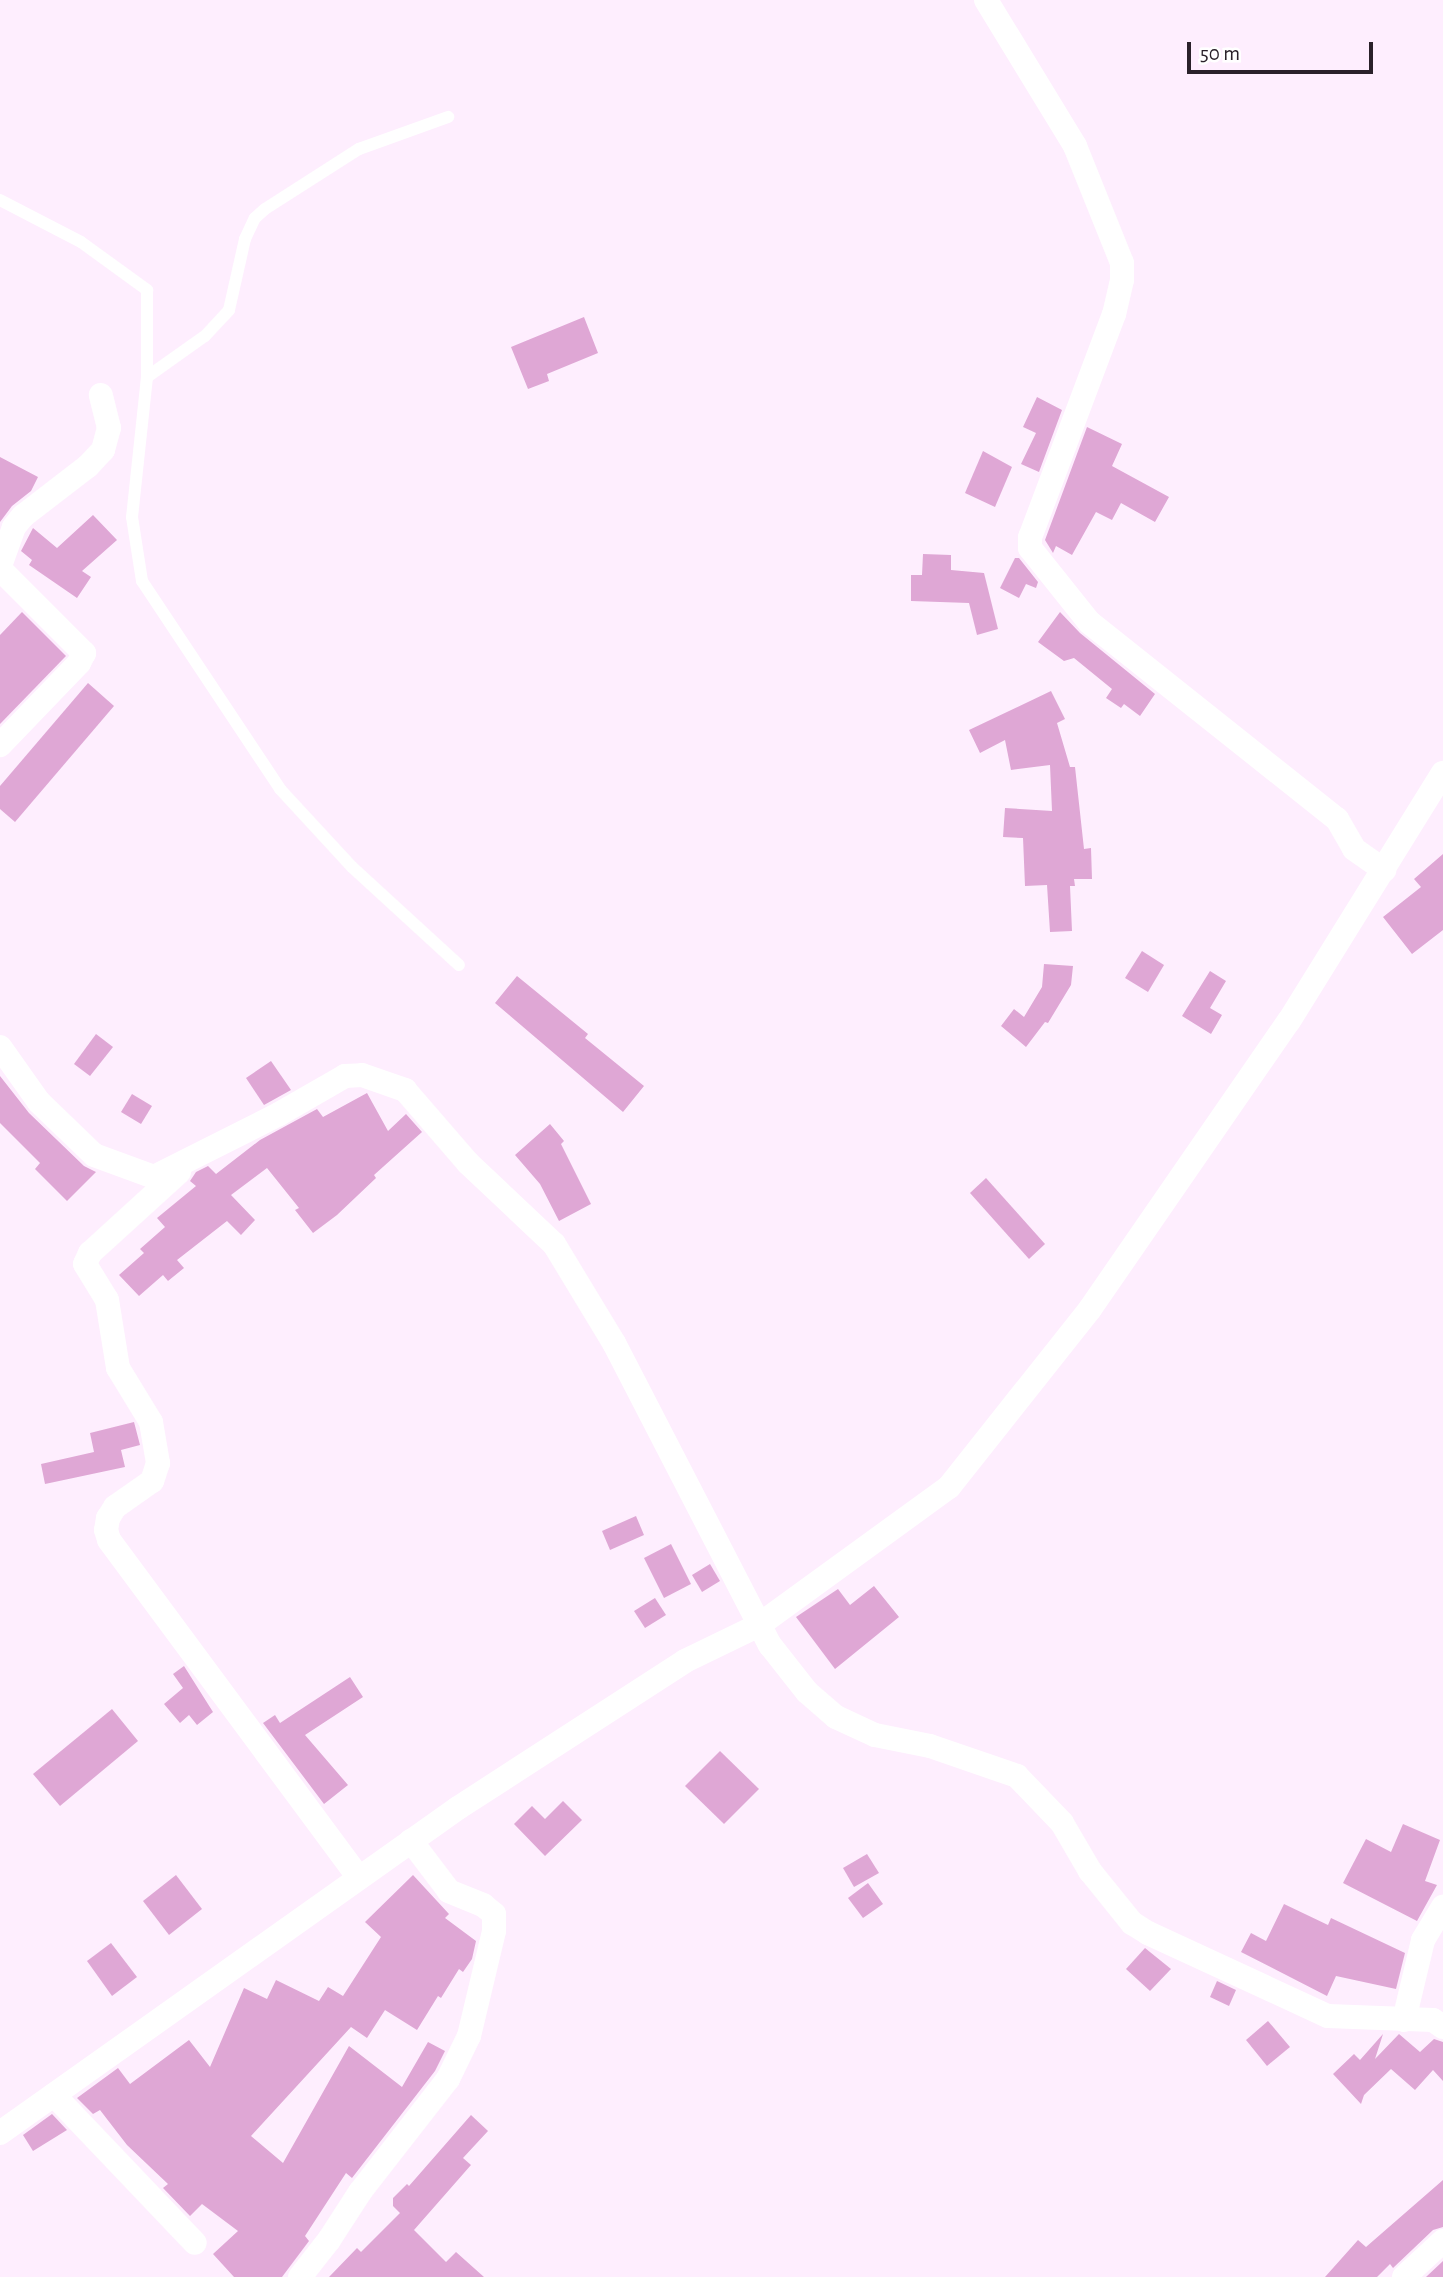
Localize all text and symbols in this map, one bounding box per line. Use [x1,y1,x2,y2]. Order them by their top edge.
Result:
scale bar [1191,28,1376,72]
text: 50 m [1200,43,1240,64]

